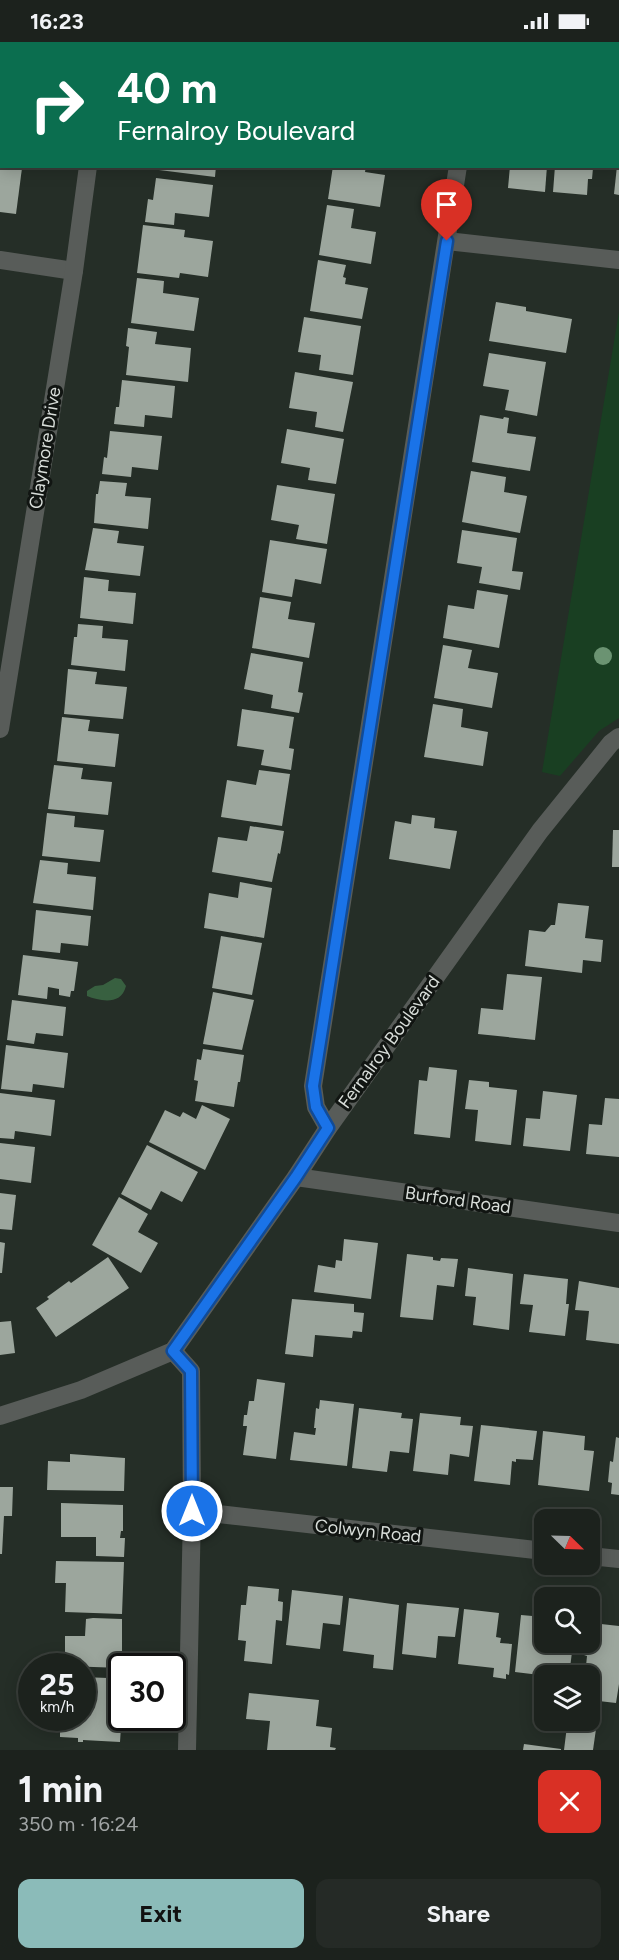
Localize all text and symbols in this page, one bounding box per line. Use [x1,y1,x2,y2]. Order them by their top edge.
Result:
text: 16:23 [30,8,84,35]
text: 40 m [117,63,217,114]
icon: right [18,66,96,144]
text: Fernalroy Boulevard [117,114,355,147]
pin [421,179,472,241]
icon: arrive [430,188,463,221]
street label: Claymore Drive [24,385,66,511]
street label: Fernalroy Boulevard [333,971,445,1113]
street label: Burford Road [404,1182,512,1218]
position arrow [160,1479,224,1543]
north arrow [534,1509,600,1575]
map controls [534,1509,600,1731]
street label: Colwyn Road [314,1514,422,1548]
button: search [534,1587,600,1653]
speed limit sign: 30 [108,1653,186,1731]
button: layers [534,1665,600,1731]
text: 25 [40,1666,74,1703]
text: km/h [40,1698,74,1716]
text: 1 min [18,1768,103,1811]
button: close [538,1770,601,1833]
text: 350 m · 16:24 [18,1812,138,1836]
button: Exit [18,1879,304,1948]
button: Share [316,1879,601,1948]

